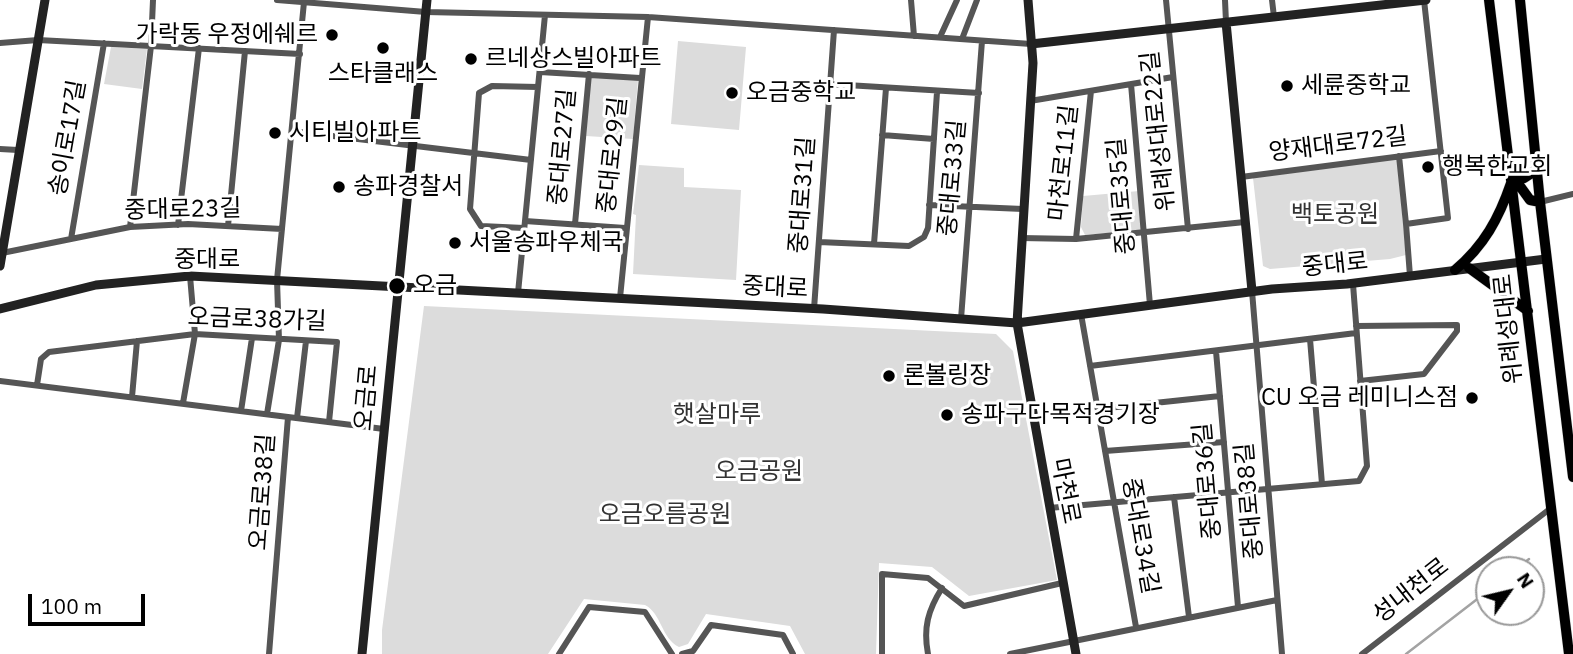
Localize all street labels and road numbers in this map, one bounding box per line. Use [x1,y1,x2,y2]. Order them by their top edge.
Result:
street label: 위례성대로22길 [1136,49,1182,213]
street label: 송이로17길 [44,78,92,198]
street label: 중대로27길 [544,87,582,207]
street label: 중대로29길 [593,95,633,215]
street label: 마천로11길 [1044,103,1084,223]
street label: 중대로33길 [934,118,972,238]
street label: 양재대로72길 [1267,122,1409,168]
street label: 중대로31길 [785,136,821,254]
street label: 중대로35길 [1103,136,1141,256]
street label: 중대로23길 [124,195,242,225]
street label: 중대로 [174,246,240,274]
street label: 중대로 [1301,247,1369,283]
street label: 중대로 [741,272,809,304]
street label: 위례성대로 [1489,273,1529,385]
street label: 오금로38가길 [187,303,327,337]
street label: 오금로 [350,364,384,432]
street label: 중대로36길 [1189,421,1227,541]
street label: 오금로38길 [245,433,281,551]
street label: 중대로38길 [1231,441,1269,561]
street label: 마천로 [1045,456,1085,526]
street label: 중대로34길 [1116,476,1164,596]
street label: 성내천로 [1367,552,1455,630]

